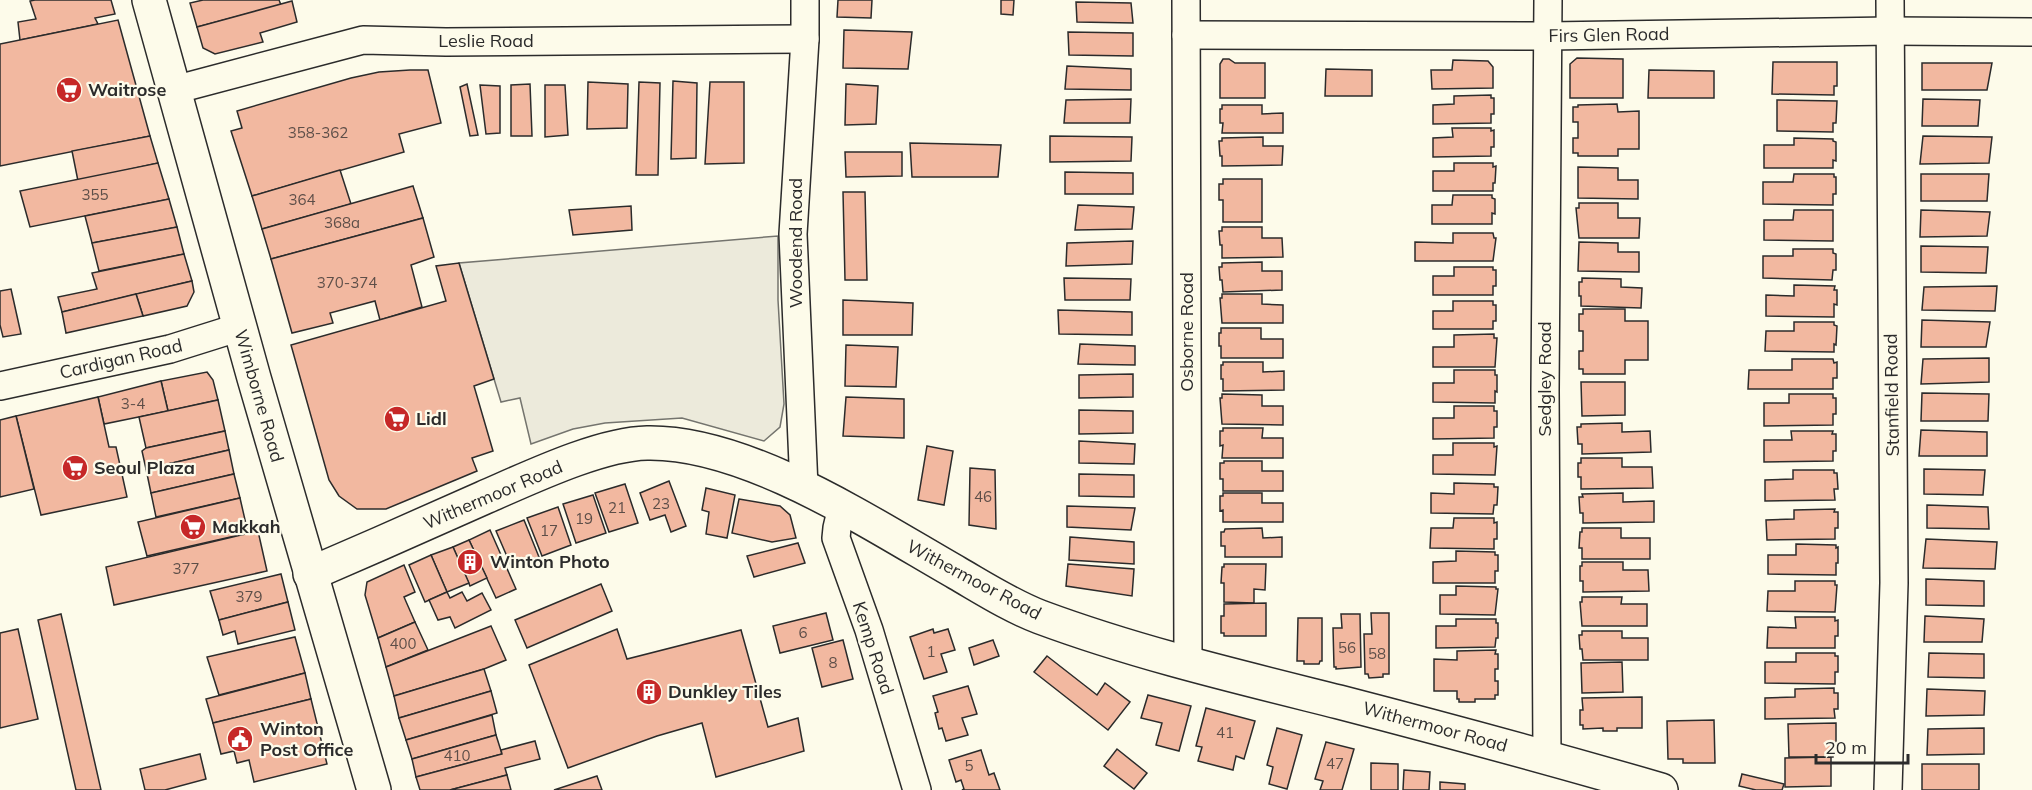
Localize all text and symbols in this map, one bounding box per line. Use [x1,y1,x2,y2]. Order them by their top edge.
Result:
street label: Firs Glen Road [1548,22,1670,47]
street label: Leslie Road [438,29,534,52]
supermarket icon: Waitrose [54,75,84,105]
place label: Waitrose [88,78,166,101]
house number: 358-362 [288,123,348,142]
street label: Woodend Road [784,178,807,308]
house number: 355 [81,185,109,204]
house number: 364 [288,190,316,209]
house number: 368a [324,213,360,232]
street label: Osborne Road [1175,272,1198,392]
house number: 370-374 [317,273,377,292]
street label: Sedgley Road [1533,321,1556,437]
street label: Wimborne Road [230,327,289,465]
street label: Cardigan Road [57,333,185,384]
street label: Stanfield Road [1879,333,1904,457]
house number: 3-4 [121,394,145,413]
supermarket icon: Lidl [382,404,412,434]
place label: Lidl [416,407,447,430]
supermarket icon: Seoul Plaza [60,453,90,483]
street label: Withermoor Road [420,455,566,534]
place label: Seoul Plaza [94,456,195,479]
house number: 46 [974,487,992,506]
house number: 23 [652,494,670,513]
house number: 21 [608,498,626,517]
house number: 19 [575,509,593,528]
supermarket icon: Makkah [178,512,208,542]
place label: Makkah [212,515,281,538]
house number: 17 [540,521,558,540]
street label: Withermoor Road [903,534,1046,625]
building icon: Winton Photo [455,547,485,577]
place label: Winton Photo [490,550,610,573]
house number: 377 [172,559,200,578]
house number: 379 [235,587,263,606]
street label: Kemp Road [848,598,899,697]
house number: 6 [798,623,808,642]
house number: 400 [389,634,417,653]
house number: 56 [1338,638,1356,657]
house number: 1 [926,642,936,661]
house number: 58 [1368,644,1386,663]
house number: 8 [828,653,838,672]
building icon: Dunkley Tiles [634,677,664,707]
place label: Dunkley Tiles [668,680,782,703]
street label: Withermoor Road [1360,696,1510,757]
place label: Winton Post Office [260,717,353,761]
house number: 41 [1216,723,1234,742]
public building icon: Winton Post Office [225,724,255,754]
scale bar [1816,727,1908,765]
text: 20 m [1825,736,1867,759]
house number: 410 [443,746,471,765]
house number: 47 [1326,754,1344,773]
house number: 5 [964,756,974,775]

